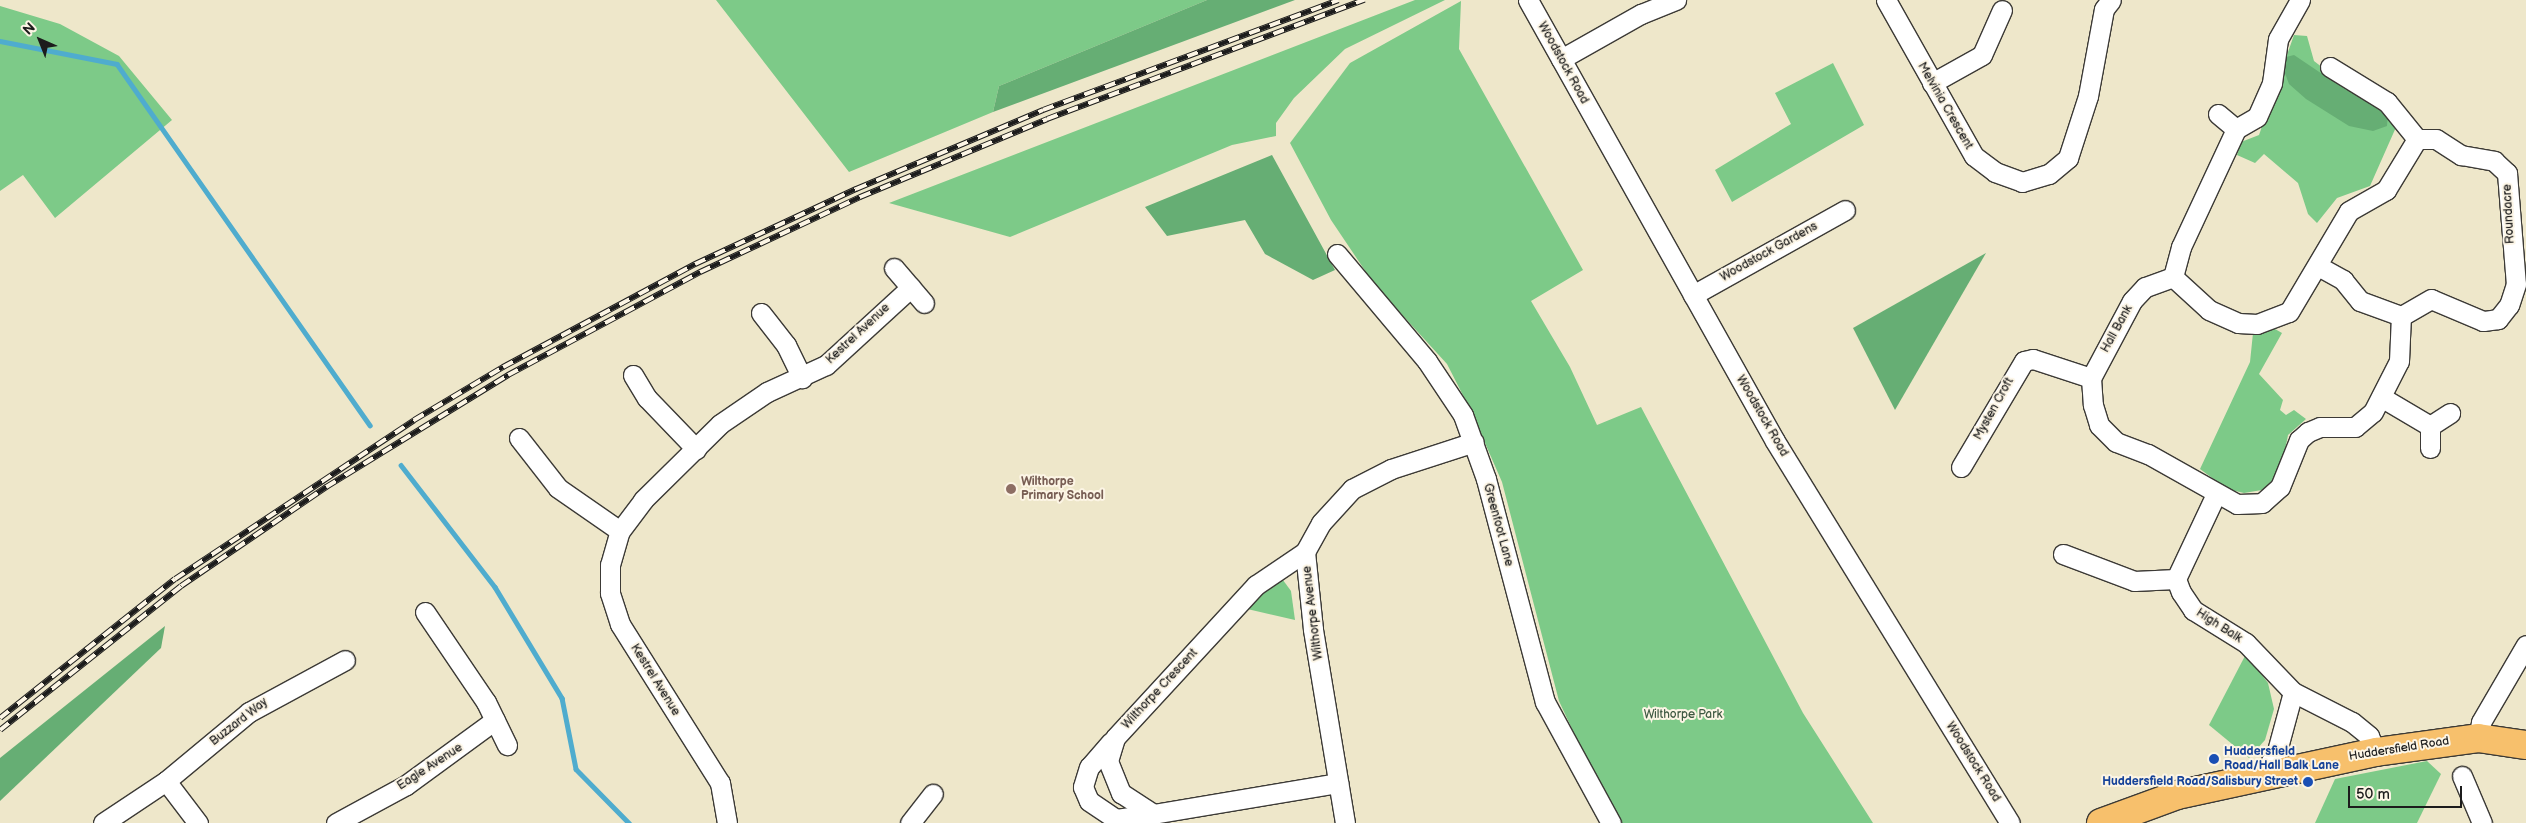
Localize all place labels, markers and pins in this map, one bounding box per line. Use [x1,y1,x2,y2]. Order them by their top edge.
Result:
place label: Wilthorpe Primary School [1021,475,1104,503]
marker: Wilthorpe Primary School [1005,483,1017,495]
place label: Huddersfield Road/Hall Balk Lane [2224,745,2339,773]
marker: Huddersfield Road/Hall Balk Lane [2208,753,2220,765]
place label: Huddersfield Road/Salisbury Street [2102,775,2298,789]
marker: Huddersfield Road/Salisbury Street [2302,776,2314,788]

